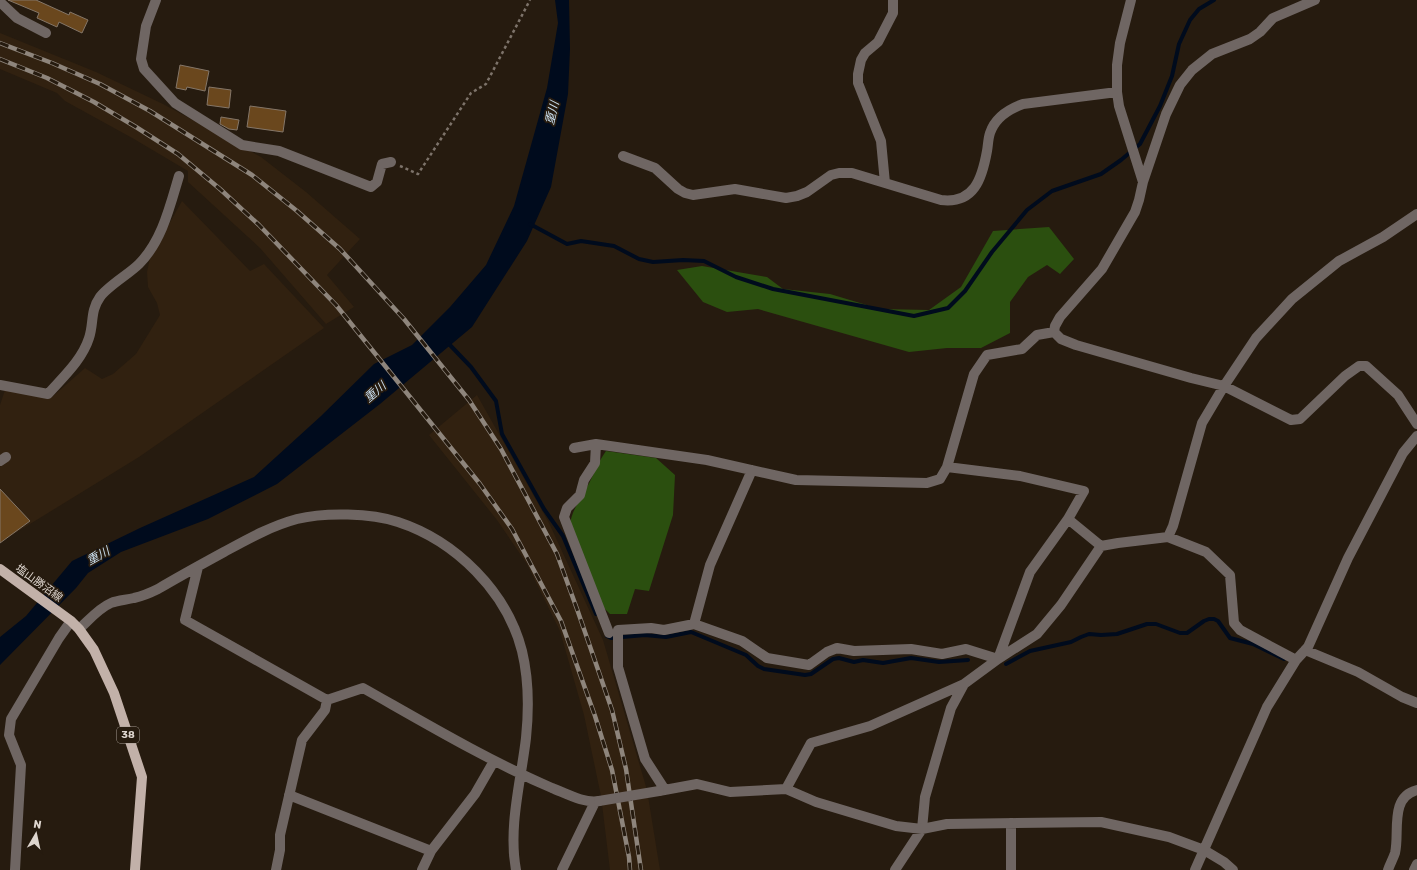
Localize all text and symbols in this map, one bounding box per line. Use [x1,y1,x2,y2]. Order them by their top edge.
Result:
water label: 重川 [542,98,562,126]
water label: 重川 [361,378,390,405]
water label: 重川 [84,543,114,568]
street label: 塩山勝沼線 [13,562,65,604]
road number: 38 [117,727,139,743]
north arrow [16,814,56,854]
text: N [33,818,42,832]

